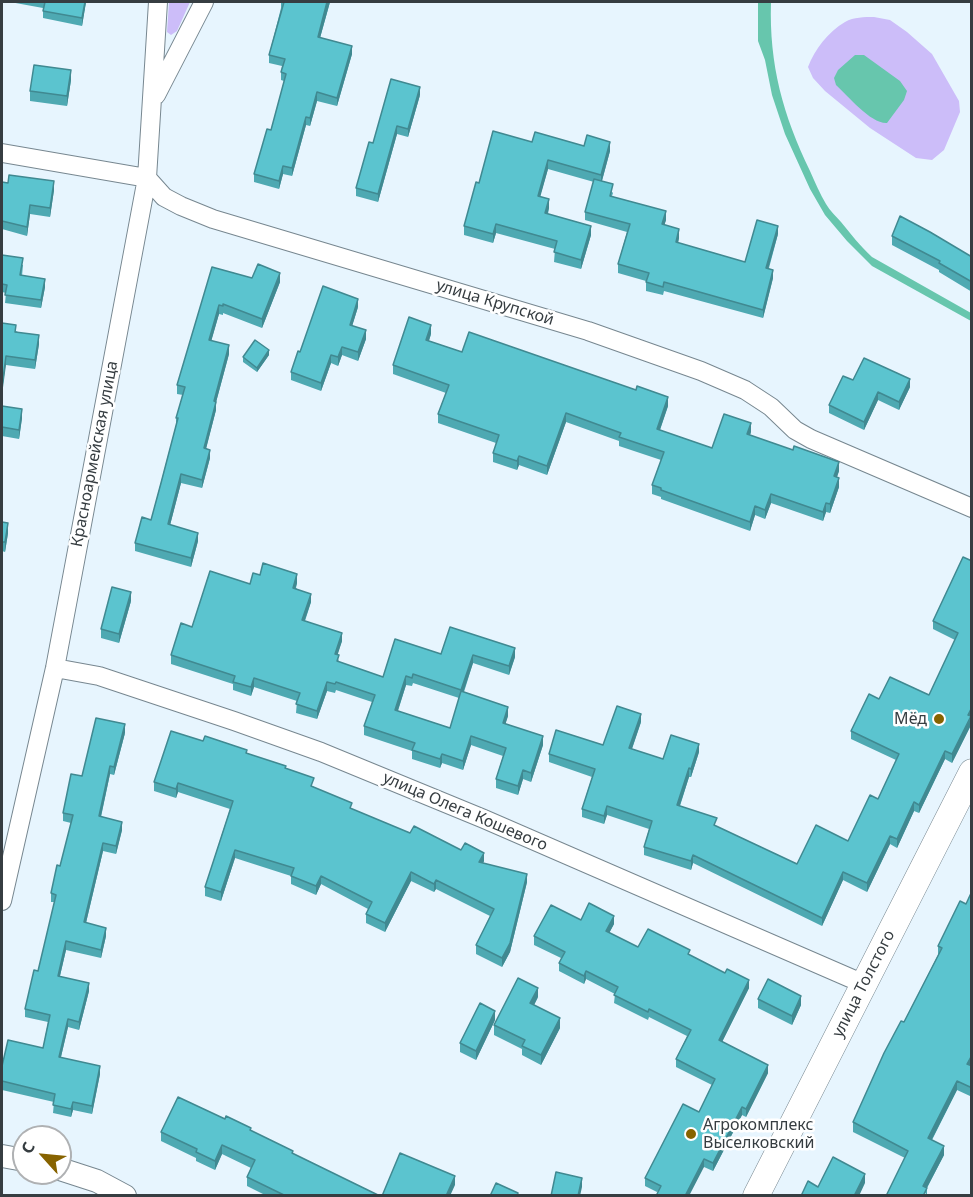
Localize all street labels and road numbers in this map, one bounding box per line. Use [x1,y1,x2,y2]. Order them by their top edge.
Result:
street label: улица Крупской [434,276,556,330]
street label: Красноармейская улица [68,359,122,549]
street label: улица Олега Кошевого [380,769,550,855]
street label: улица Толстого [829,927,899,1041]

